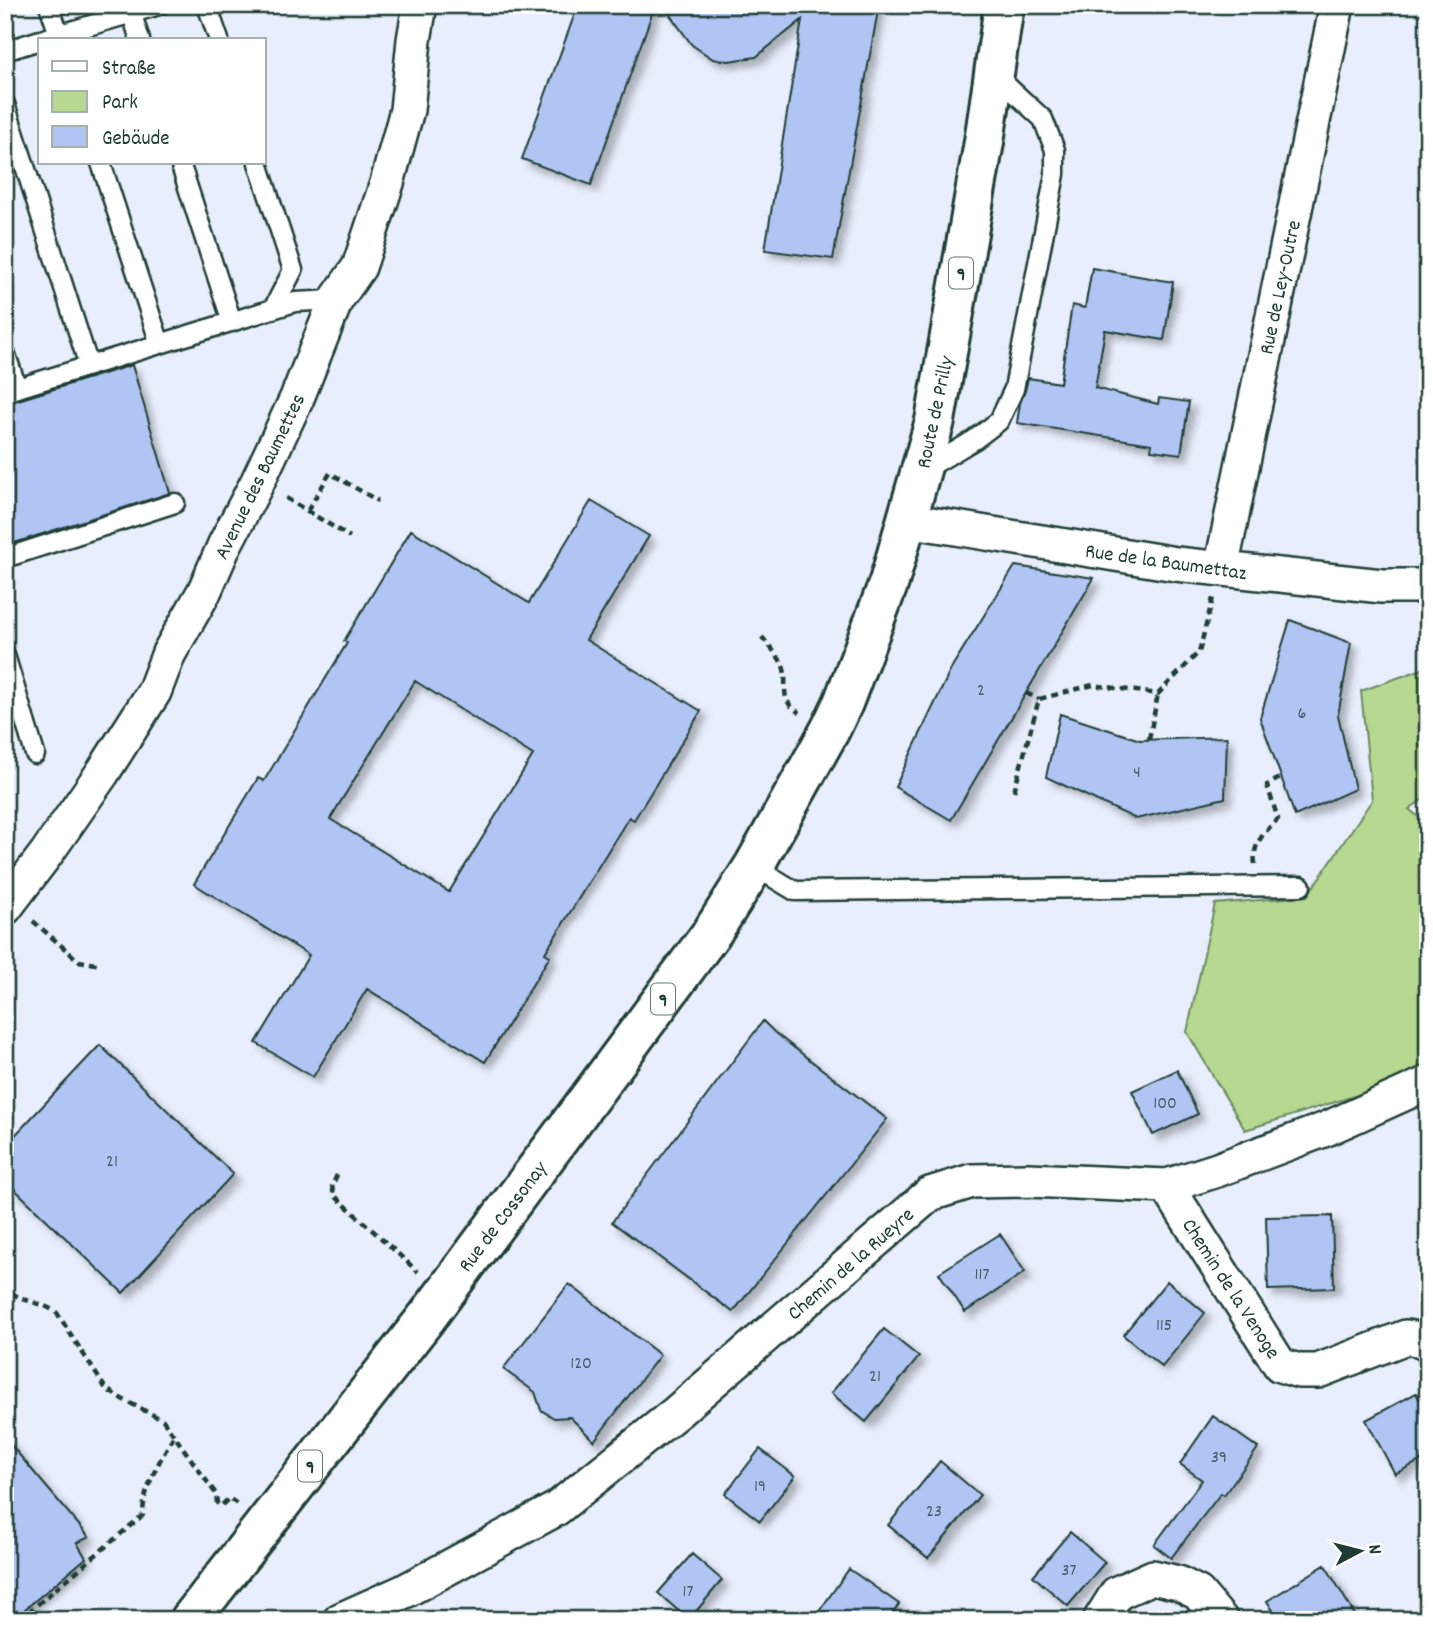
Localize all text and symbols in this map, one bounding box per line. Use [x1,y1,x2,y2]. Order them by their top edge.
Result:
legend [38,38,266,164]
text: Straße [102,55,156,85]
text: Park [102,89,138,119]
text: Gebäude [102,125,170,155]
street label: Rue de Ley-Outre [1253,218,1311,358]
road number: 9 [949,258,973,288]
street label: Route de Prilly [910,353,964,471]
street label: Avenue des Baumettes [209,389,315,565]
street label: Rue de la Baumettaz [1083,538,1248,590]
house number: 2 [977,679,985,704]
house number: 6 [1298,702,1306,727]
house number: 4 [1133,761,1141,786]
road number: 9 [651,984,675,1015]
house number: 100 [1153,1092,1177,1117]
house number: 21 [106,1150,118,1175]
street label: Rue de Cossonay [453,1156,556,1280]
street label: Chemin de la Rueyre [782,1202,922,1329]
street label: Chemin de la Venoge [1173,1213,1286,1366]
house number: 117 [975,1263,989,1288]
house number: 115 [1156,1314,1172,1339]
house number: 120 [570,1352,592,1377]
house number: 21 [869,1365,881,1390]
house number: 39 [1211,1446,1227,1471]
road number: 9 [298,1450,322,1482]
house number: 19 [754,1475,766,1500]
house number: 23 [926,1500,942,1525]
north arrow [1324,1516,1394,1586]
text: N [1359,1543,1387,1556]
house number: 37 [1062,1559,1077,1584]
house number: 17 [683,1580,694,1605]

